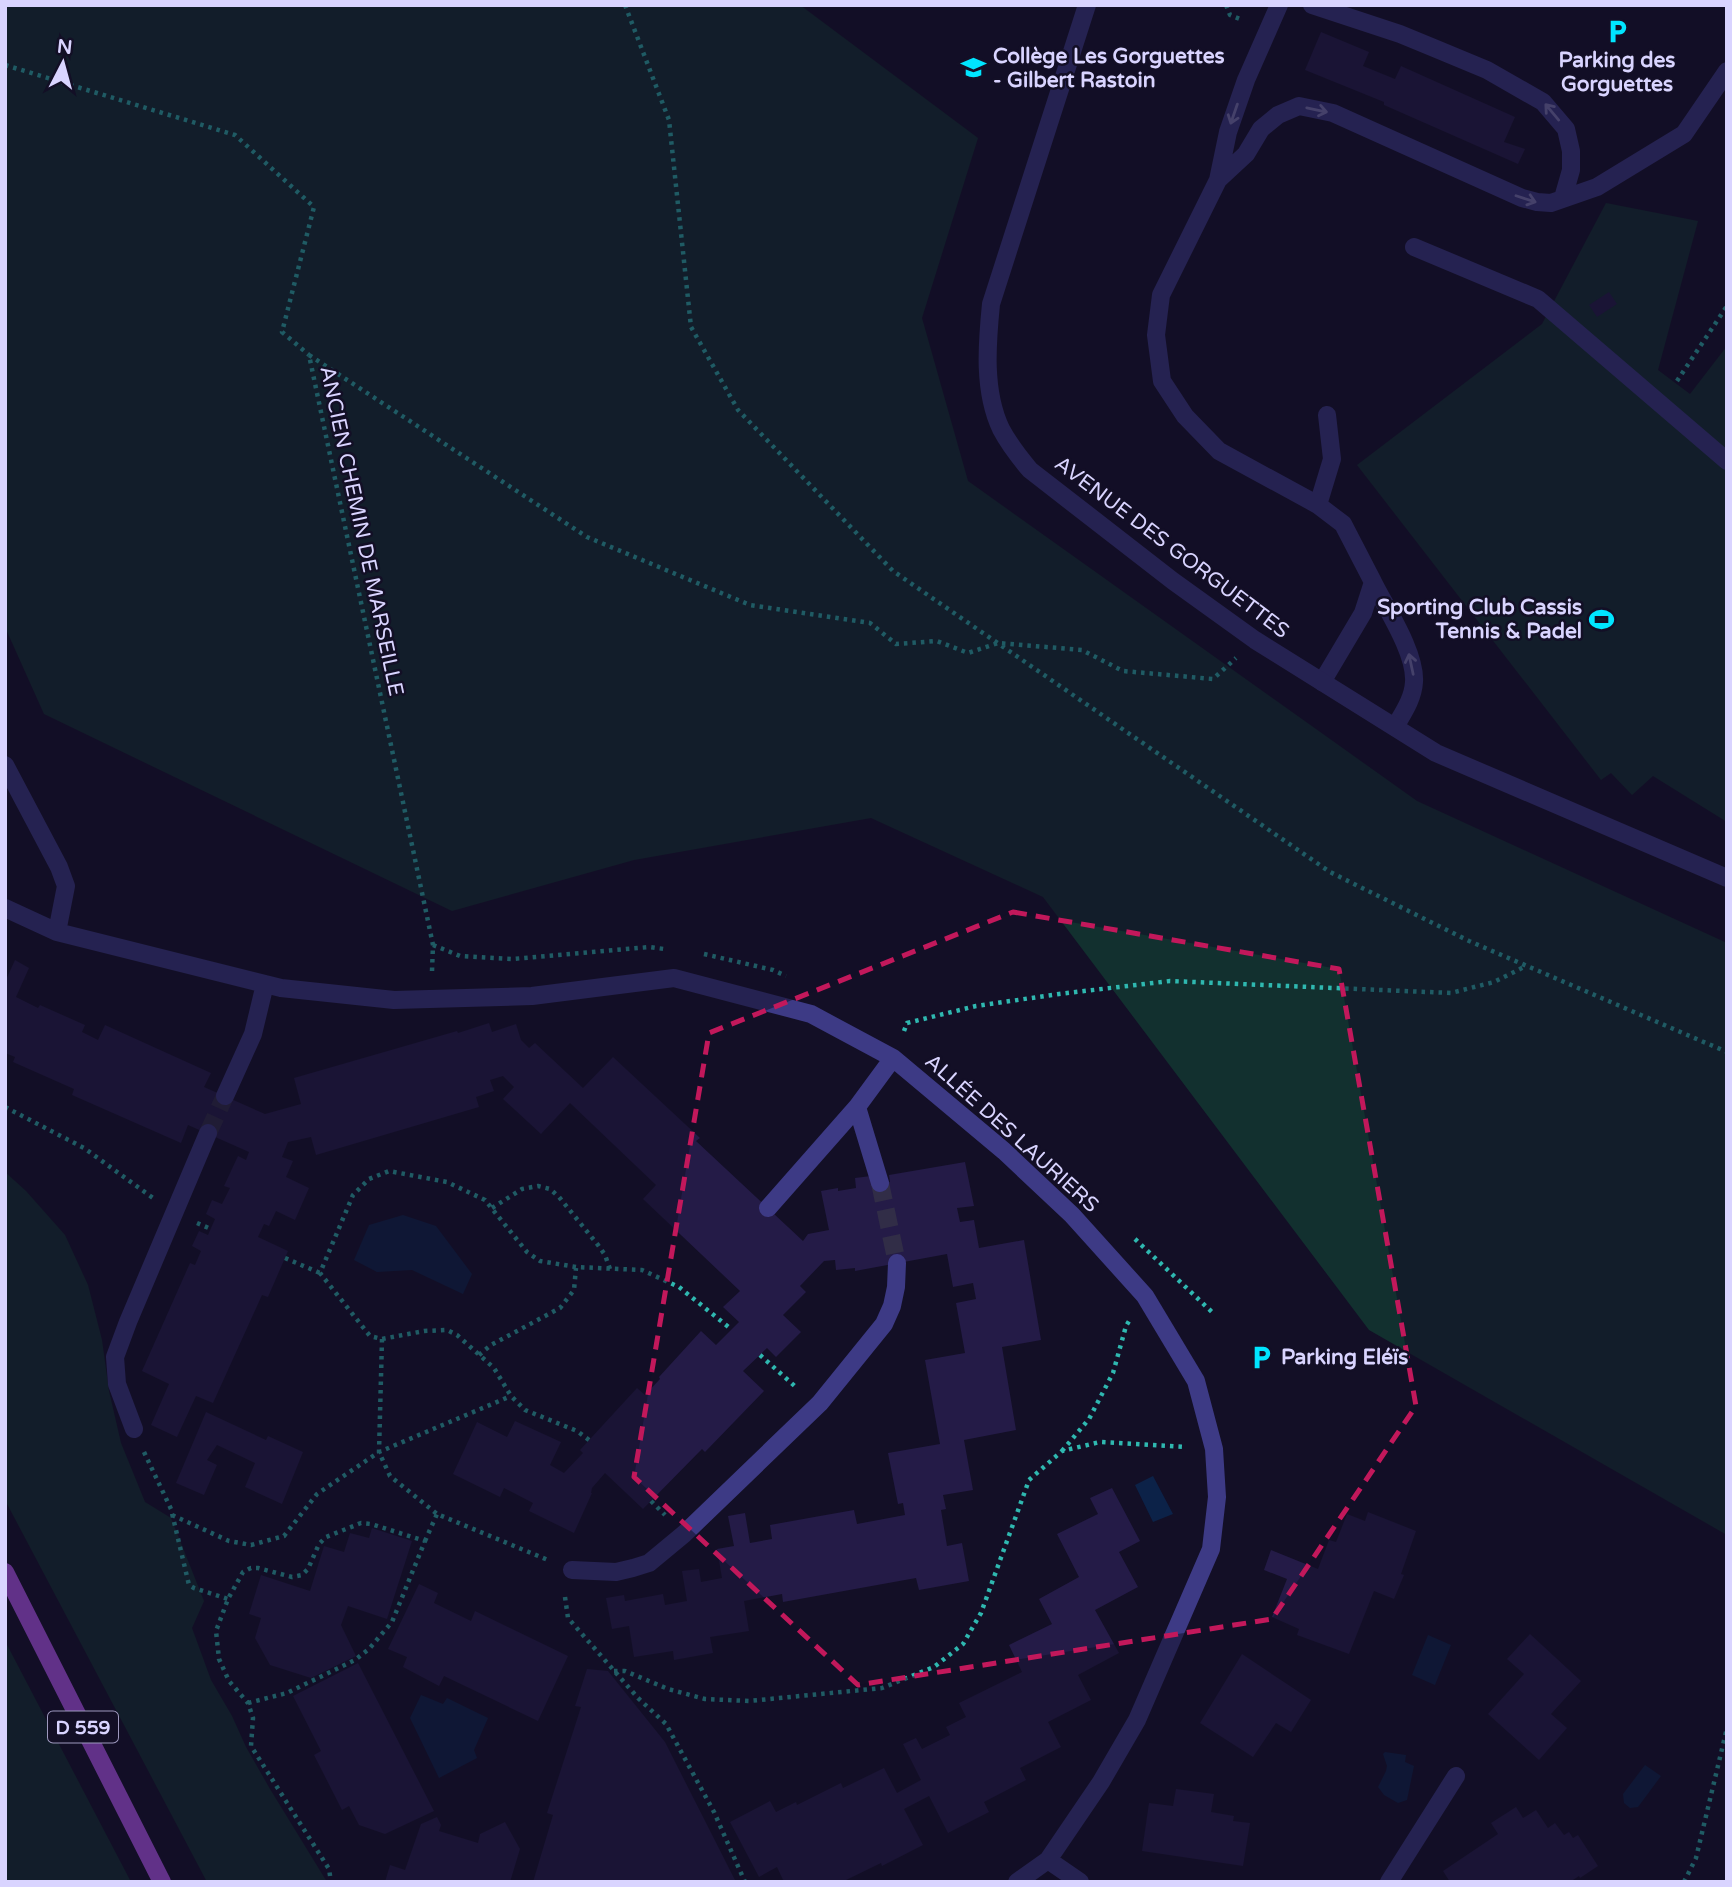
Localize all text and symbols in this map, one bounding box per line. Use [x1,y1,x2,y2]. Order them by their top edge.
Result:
parking icon: Parking des Gorguettes [1603,17,1631,45]
north arrow [28,28,98,98]
text: N [56,35,73,59]
place label: Collège Les Gorguettes - Gilbert Rastoin [993,44,1225,93]
place label: Parking des Gorguettes [1559,48,1675,97]
school or university icon: Collège Les Gorguettes - Gilbert Rastoin [959,54,987,82]
one-way arrow [1227,102,1239,124]
one-way arrow [1305,103,1328,117]
one-way arrow [1544,104,1560,122]
one-way arrow [1514,193,1536,206]
street label: ANCIEN CHEMIN DE MARSEILLE [314,364,409,698]
street label: AVENUE DES GORGUETTES [1050,451,1294,644]
place label: Sporting Club Cassis Tennis & Padel [1377,595,1582,644]
sports icon: Sporting Club Cassis Tennis & Padel [1588,605,1616,633]
one-way arrow [1404,653,1418,676]
street label: ALLÉE DES LAURIERS [920,1049,1104,1218]
parking icon: Parking Eléïs [1247,1343,1275,1371]
place label: Parking Eléïs [1281,1345,1408,1370]
road number: D 559 [48,1712,118,1742]

